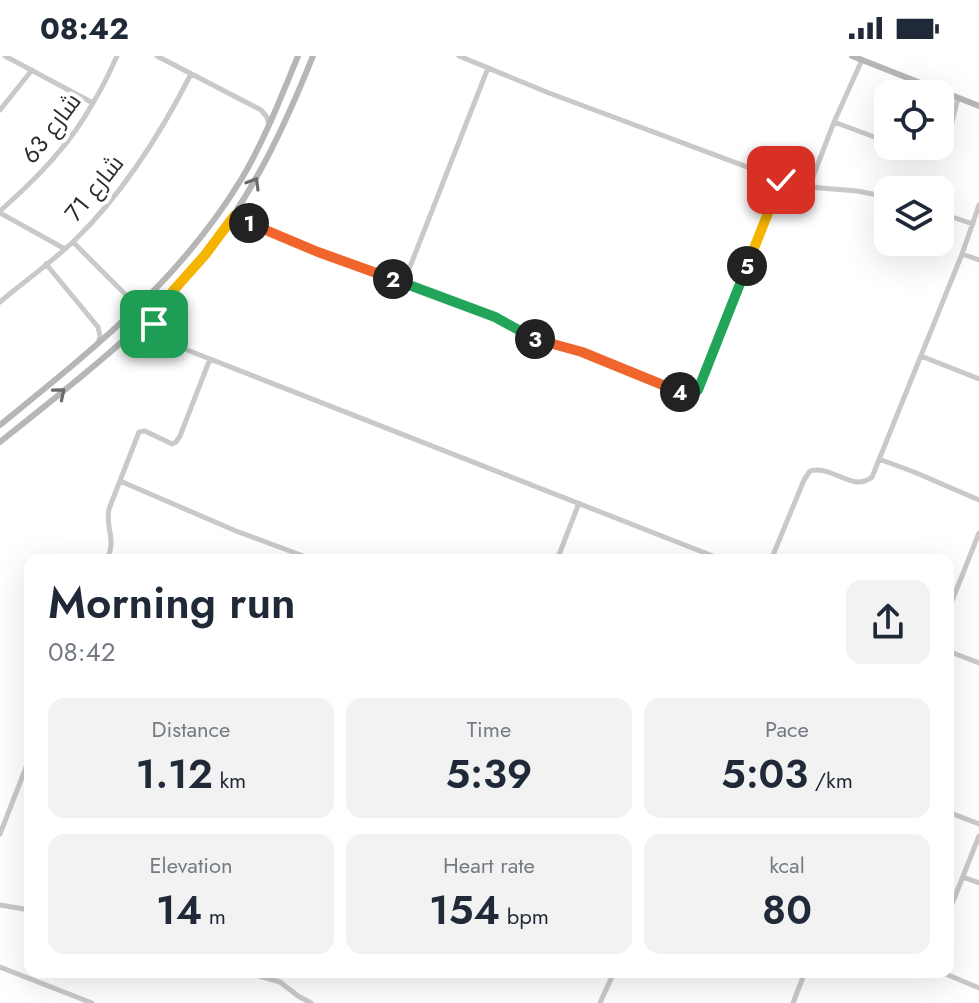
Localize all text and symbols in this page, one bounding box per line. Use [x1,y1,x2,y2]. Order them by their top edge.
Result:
text: 08:42 [40,7,129,50]
map controls [874,80,954,256]
button: locate [874,80,954,160]
street label: شارع 63 [13,85,89,171]
pin [747,146,815,214]
street label: شارع 71 [56,147,132,229]
icon: check [759,158,803,202]
button: layers [874,176,954,256]
one-way arrow [245,177,260,192]
pin: 1 [229,203,269,243]
text: 1 [243,207,255,239]
pin: 5 [727,246,767,286]
text: 5 [740,250,754,282]
pin: 2 [373,259,413,299]
text: 2 [386,263,400,295]
pin [120,290,188,358]
icon: arrive [132,302,176,346]
pin: 3 [515,319,555,359]
text: 3 [528,323,542,355]
pin: 4 [660,372,700,412]
text: 4 [672,376,688,408]
one-way arrow [51,388,65,403]
text: Morning run [48,571,296,635]
button: share [846,580,930,664]
text: 08:42 [48,633,116,671]
text: Distance [152,713,230,745]
text: Time [467,713,511,745]
text: Pace [765,713,809,745]
text: 1.12 [136,745,213,803]
text: 5:39 [446,745,532,803]
text: 5:03 [721,745,808,803]
text: km [213,764,246,796]
text: /km [808,764,853,796]
text: Elevation [150,849,232,881]
text: Heart rate [443,849,535,881]
text: kcal [769,849,805,881]
text: 14 [156,881,202,939]
text: 154 [429,881,500,939]
text: 80 [762,881,812,939]
text: m [202,900,226,932]
text: bpm [500,900,549,932]

